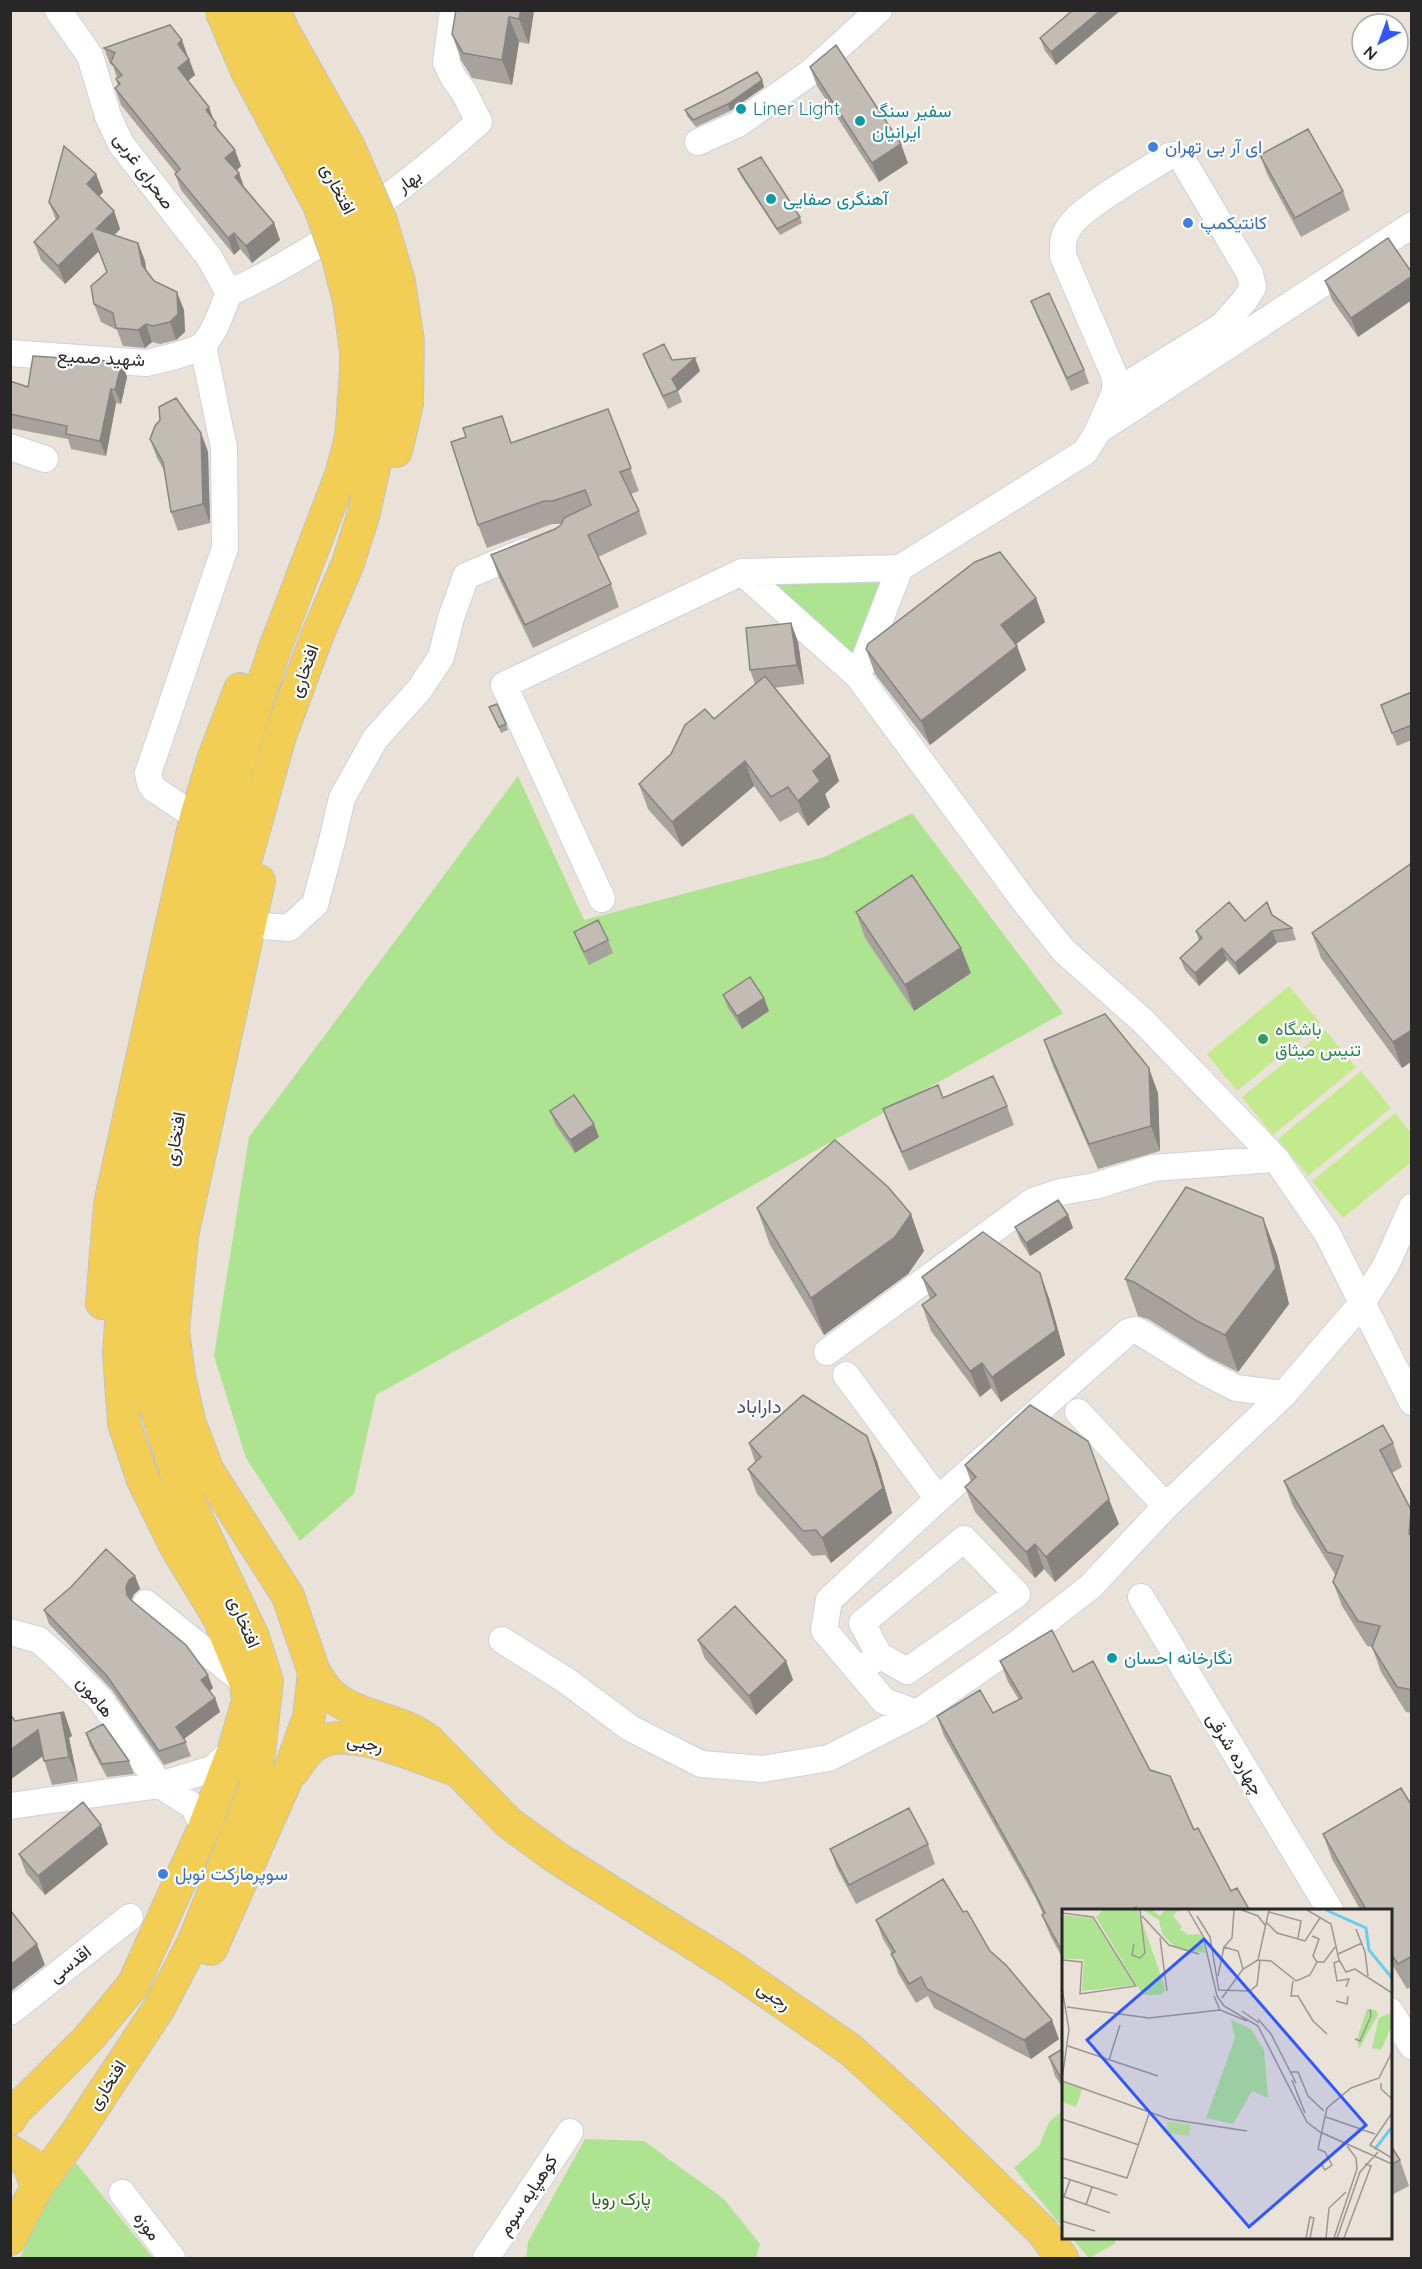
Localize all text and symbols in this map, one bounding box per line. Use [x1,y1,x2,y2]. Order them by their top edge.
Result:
north arrow [1350,12,1410,72]
text: N [1359,42,1381,65]
place label: Liner Light [753,97,840,120]
place label: سفیر سنگ ایرانیان [872,99,951,143]
marker: Liner Light [734,102,748,116]
marker: سفیر سنگ ایرانیان [853,114,867,128]
street label: صحرای غربی [109,128,180,214]
place label: ای آر بی تهران [1165,135,1262,158]
marker: ای آر بی تهران [1146,140,1160,154]
street label: افتخاری [316,159,361,218]
street label: بهار [391,164,426,198]
place label: آهنگری صفایی [783,187,890,210]
marker: آهنگری صفایی [764,192,778,206]
place label: کانتیکمپ [1200,211,1267,235]
marker: کانتیکمپ [1181,216,1195,230]
street label: شهید صمیع [56,344,146,372]
street label: افتخاری [283,641,324,700]
place label: باشگاه تنيس ميثاق [1275,1017,1361,1061]
marker: باشگاه تنيس ميثاق [1256,1032,1270,1046]
street label: افتخاری [158,1110,191,1168]
district label: داراباد [736,1393,782,1419]
street label: افتخاری [223,1592,266,1651]
place label: نگارخانه احسان [1124,1646,1232,1669]
marker: نگارخانه احسان [1105,1651,1119,1665]
street label: هامون [71,1671,119,1722]
street label: چهارده شرقی [1201,1708,1269,1800]
street label: رجبی [345,1728,385,1757]
place label: سوپرمارکت نوبل [175,1862,288,1886]
marker: سوپرمارکت نوبل [156,1867,170,1881]
inset map [1062,1909,1392,2239]
street label: اقدسی [44,1940,96,1987]
street label: رجبی [753,1976,796,2015]
street label: افتخاری [82,2056,131,2114]
street label: کوهپایه سوم [493,2150,563,2240]
park label: پارک رویا [591,2187,651,2211]
street label: موزه [129,2206,166,2245]

